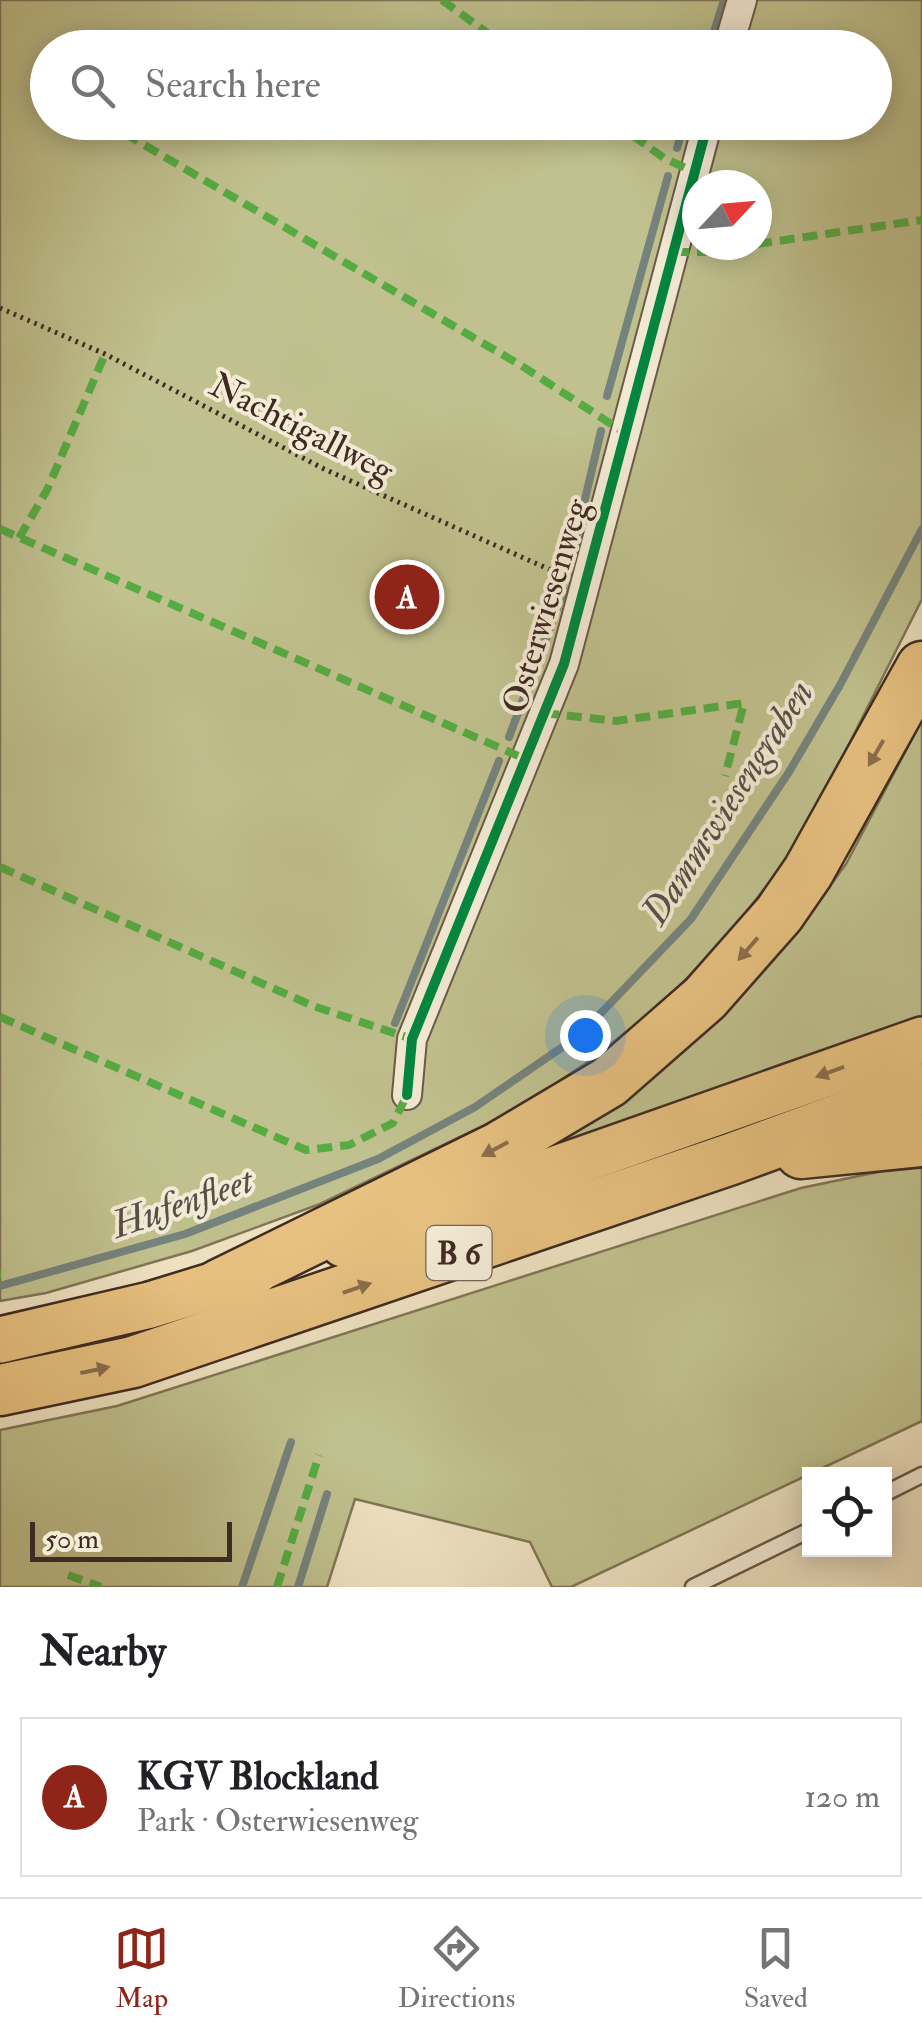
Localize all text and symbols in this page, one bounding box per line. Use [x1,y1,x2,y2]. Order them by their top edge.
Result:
search box [30,30,892,140]
icon: search [65,58,120,113]
text: Search here [145,61,321,109]
north arrow [682,170,772,260]
street label: Nachtigallweg [202,363,401,493]
street label: Osterwiesenweg [492,493,600,719]
pin: A [374,560,440,634]
water label: Dammwiesengraben [630,672,825,935]
one-way arrow [868,738,885,767]
one-way arrow [738,936,760,961]
your location [560,1010,611,1061]
one-way arrow [815,1065,845,1080]
one-way arrow [481,1140,509,1157]
water label: Hufenfleet [103,1156,261,1250]
road number: B 6 [426,1226,492,1280]
one-way arrow [342,1279,372,1294]
one-way arrow [80,1362,111,1378]
map controls [802,1467,892,1557]
button: locate [802,1467,892,1557]
scale bar [30,1517,232,1562]
text: 50 m [45,1522,99,1557]
text: Nearby [40,1626,166,1678]
text: KGV Blockland [137,1753,379,1801]
text: A [64,1777,85,1817]
text: 120 m [804,1777,880,1817]
text: Park · Osterwiesenweg [137,1801,418,1841]
tab: Map [114,1921,169,2016]
tab: Directions [398,1921,515,2016]
tab: Saved [744,1921,808,2016]

